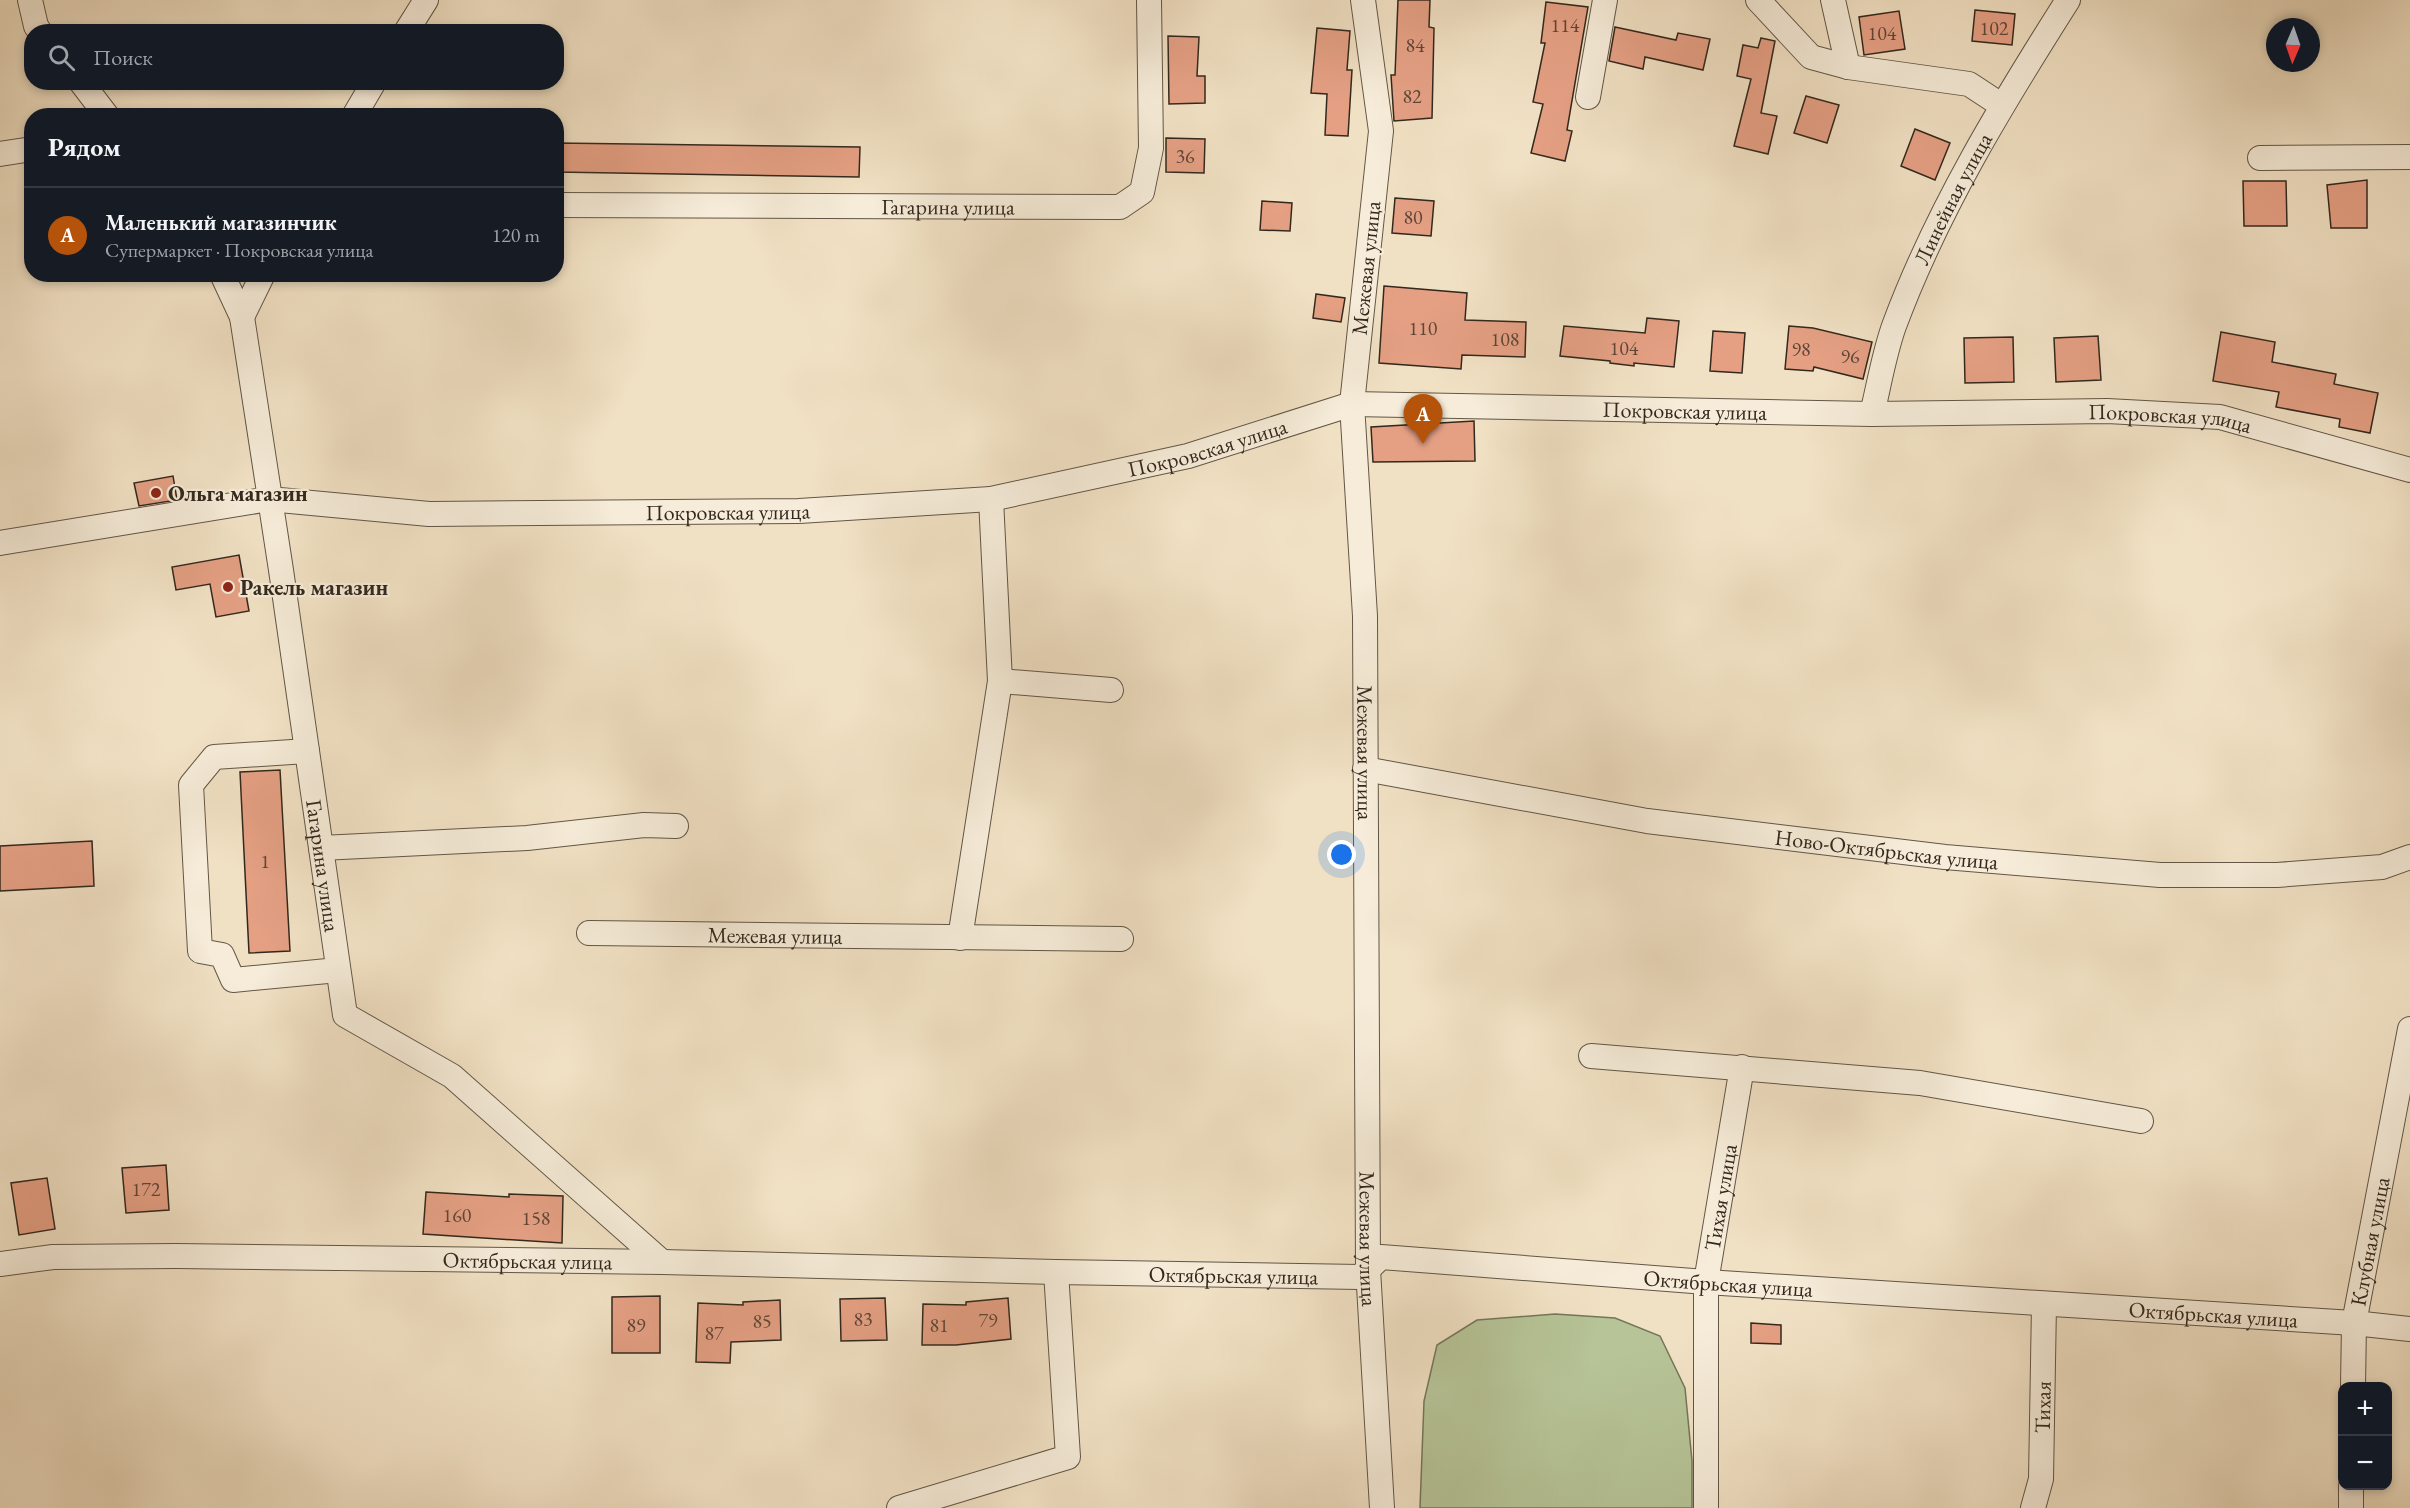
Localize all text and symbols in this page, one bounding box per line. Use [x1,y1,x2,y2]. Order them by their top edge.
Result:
house number: 114 [1551,12,1580,38]
house number: 102 [1980,15,2009,41]
north arrow [2266,18,2320,72]
house number: 104 [1868,20,1897,46]
search box [24,24,564,90]
house number: 84 [1405,32,1425,58]
icon: search [45,41,78,74]
text: Поиск [93,43,153,72]
house number: 82 [1402,83,1422,109]
street label: Линейная улица [1906,127,1999,269]
text: Рядом [48,130,121,164]
house number: 36 [1175,143,1195,169]
street label: Гагарина улица [881,192,1015,221]
street label: Межевая улица [1345,199,1387,337]
house number: 80 [1403,204,1423,230]
text: Маленький магазинчик [105,208,337,237]
text: A [60,222,75,248]
text: 120 m [492,222,540,248]
text: Супермаркет · Покровская улица [105,237,374,263]
house number: 110 [1409,315,1438,341]
house number: 108 [1491,326,1519,352]
house number: 104 [1610,335,1639,361]
house number: 98 [1791,336,1811,362]
house number: 96 [1840,343,1860,369]
pin: A [1404,394,1442,444]
street label: Покровская улица [1602,394,1767,426]
street label: Покровская улица [2088,396,2256,440]
street label: Покровская улица [1125,411,1291,483]
place label: Ольга магазин [168,479,308,508]
marker: Ольга магазин [149,486,163,500]
street label: Покровская улица [645,496,811,527]
place label: Ракель магазин [240,573,389,602]
marker: Ракель магазин [221,580,235,594]
street label: Межевая улица [1351,685,1380,821]
street label: Гагарина улица [300,797,347,934]
street label: Ново-Октябрьская улица [1773,822,2000,876]
your location [1327,840,1356,869]
house number: 1 [260,848,270,874]
street label: Межевая улица [707,920,843,950]
street label: Тихая улица [1697,1141,1743,1253]
street label: Межевая улица [1353,1171,1385,1307]
street label: Клубная улица [2343,1174,2396,1309]
house number: 172 [132,1176,161,1202]
house number: 160 [443,1202,472,1228]
house number: 158 [522,1205,550,1231]
street label: Октябрьская улица [443,1245,613,1276]
street label: Октябрьская улица [1148,1259,1319,1291]
street label: Октябрьская улица [1643,1263,1814,1303]
street label: Октябрьская улица [2128,1294,2299,1334]
house number: 83 [853,1306,873,1332]
house number: 79 [978,1307,998,1333]
house number: 85 [752,1308,772,1334]
house number: 89 [626,1312,646,1338]
house number: 81 [929,1312,949,1338]
house number: 87 [704,1320,724,1346]
street label: Тихая [2027,1381,2057,1433]
map controls [2338,1382,2392,1490]
button: + [2338,1382,2392,1436]
button: − [2338,1436,2392,1490]

